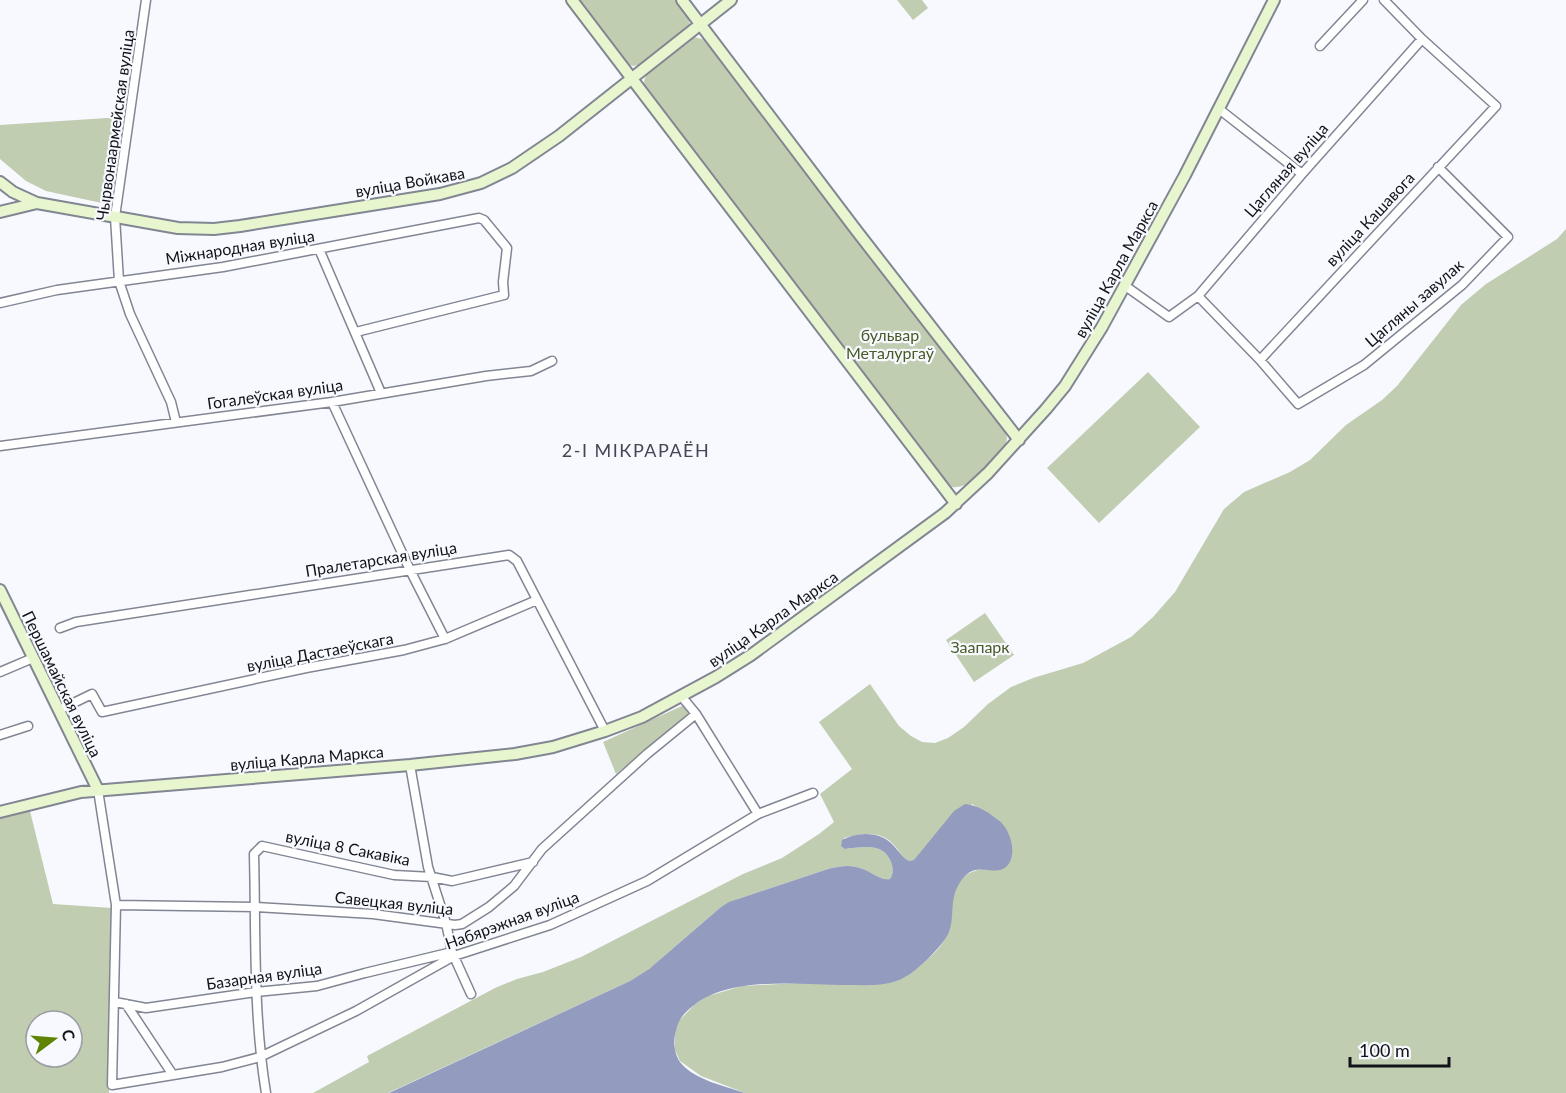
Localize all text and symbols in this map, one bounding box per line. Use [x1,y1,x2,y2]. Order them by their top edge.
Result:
street label: Чырвонаармейская вуліца [92,28,137,222]
street label: Цагляная вуліца [1240,119,1332,221]
street label: вуліца Войкава [354,163,466,200]
street label: вуліца Кашавога [1321,168,1418,269]
street label: вуліца Карла Маркса [1070,197,1161,341]
street label: Міжнародная вуліца [164,225,316,268]
street label: Цагляны завулак [1361,254,1467,350]
park label: бульвар Металургаў [846,325,935,362]
street label: Гогалеўская вуліца [206,375,344,412]
district label: 2-І МІКРАРАЁН [562,439,710,461]
street label: Пралетарская вуліца [304,537,458,580]
street label: вуліца Карла Маркса [704,567,841,671]
street label: Першамайская вуліца [19,608,106,760]
street label: вуліца Дастаеўскага [245,628,395,675]
park label: Заапарк [950,637,1010,656]
street label: вуліца Карла Маркса [229,741,384,774]
street label: вуліца 8 Сакавіка [284,826,412,869]
street label: Савецкая вуліца [334,887,454,918]
street label: Набярэжная вуліца [442,887,581,953]
street label: Базарная вуліца [205,958,323,993]
north arrow [24,1009,84,1069]
text: С [58,1027,80,1043]
scale bar [1350,1030,1449,1068]
text: 100 m [1359,1039,1410,1061]

